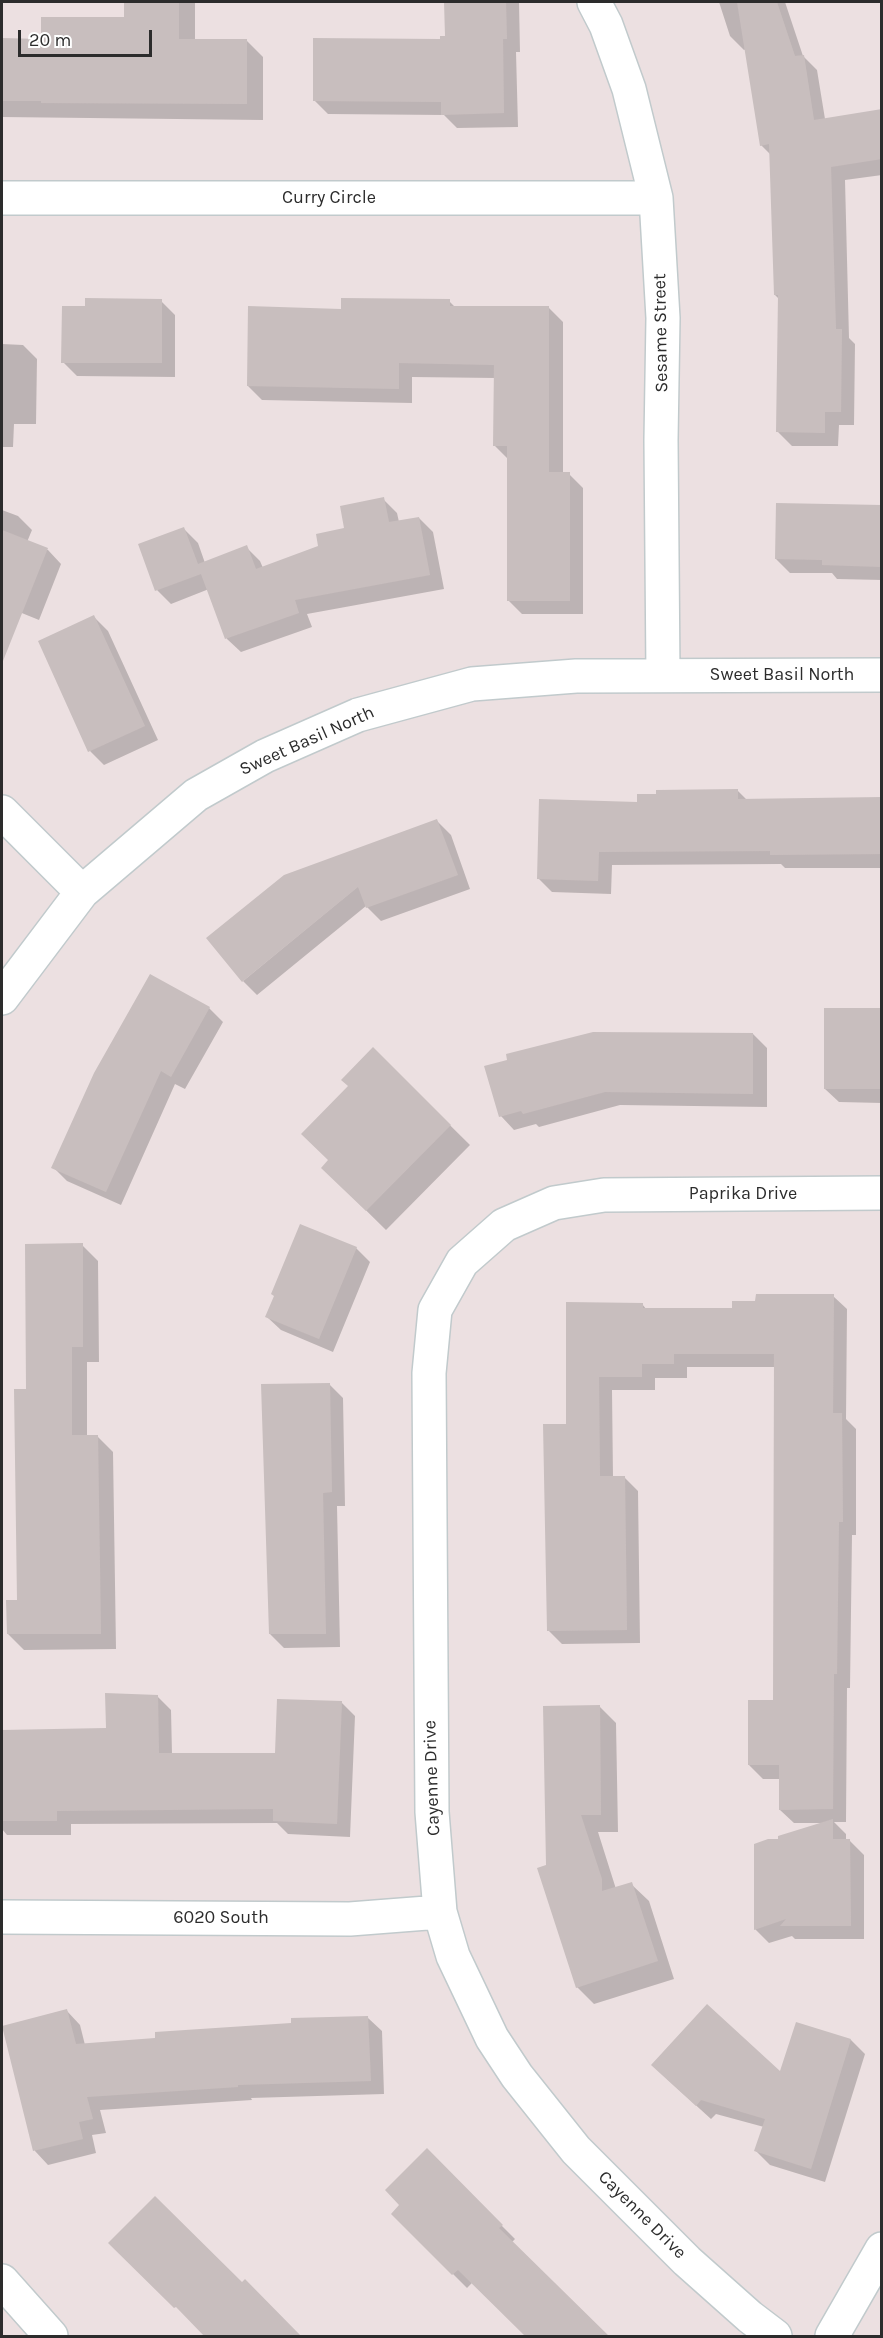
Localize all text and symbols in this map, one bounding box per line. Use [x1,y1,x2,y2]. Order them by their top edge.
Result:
scale bar [21,18,154,56]
text: 20 m [29,29,71,51]
street label: Curry Circle [282,187,376,209]
street label: Sesame Street [649,273,673,393]
street label: Sweet Basil North [710,664,854,686]
street label: Sweet Basil North [236,702,378,780]
street label: Paprika Drive [689,1183,797,1205]
street label: Cayenne Drive [419,1720,445,1836]
street label: 6020 South [173,1907,269,1929]
street label: Cayenne Drive [593,2166,691,2264]

